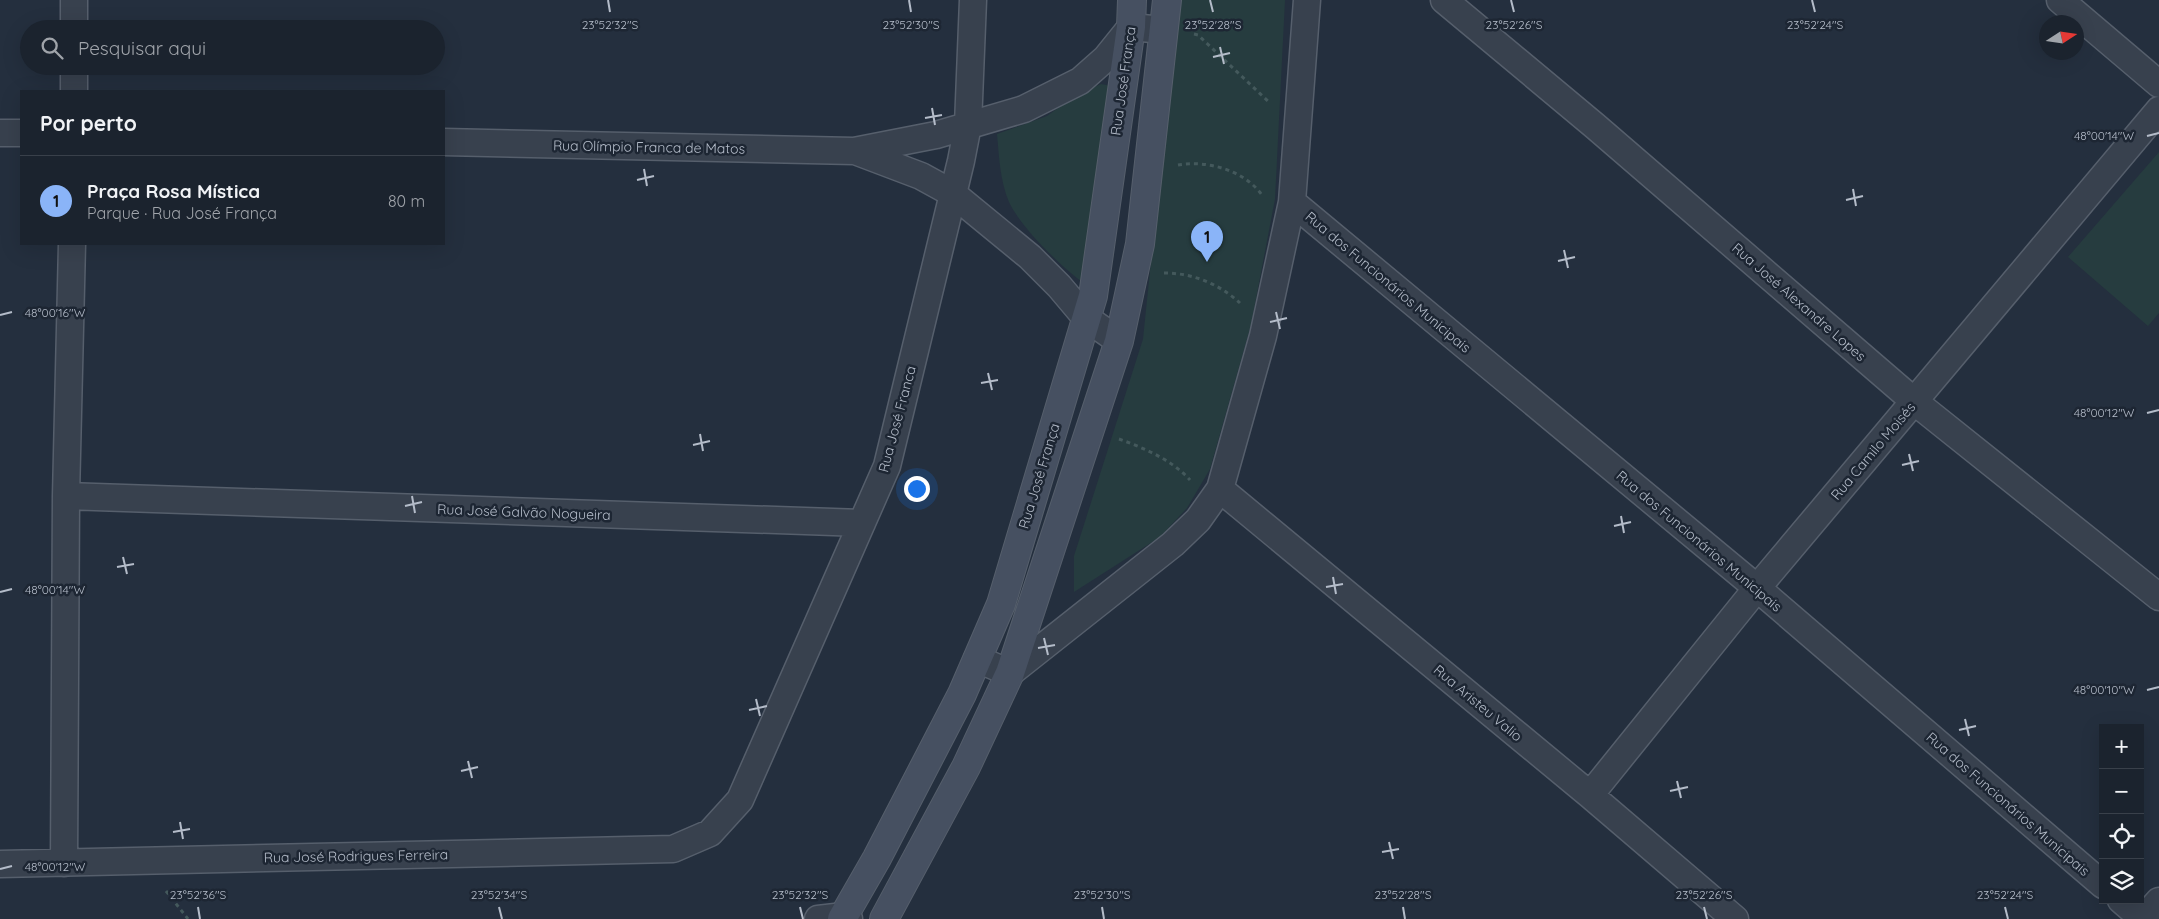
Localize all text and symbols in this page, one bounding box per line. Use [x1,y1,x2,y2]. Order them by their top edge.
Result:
north arrow [2039,15,2084,60]
text: 23°52'32"S [582,17,639,32]
text: 23°52'30"S [882,17,940,32]
text: 23°52'28"S [1185,17,1242,32]
text: 23°52'26"S [1486,17,1543,32]
text: 23°52'24"S [1787,17,1844,32]
search box [20,20,445,75]
street label: Rua José França [1106,25,1140,137]
icon: search [38,34,66,62]
text: Pesquisar aqui [78,36,206,60]
text: Por perto [40,110,137,136]
text: 48°00'14"W [2074,128,2134,143]
street label: Rua Olímpio Franca de Matos [553,136,745,158]
text: Praça Rosa Mística [87,179,260,203]
text: 1 [53,191,59,211]
text: 80 m [388,191,425,211]
text: Parque · Rua José França [87,203,277,223]
street label: Rua dos Funcionários Municipais [1302,207,1474,357]
pin: 1 [1191,221,1223,262]
street label: Rua José Alexandre Lopes [1728,239,1870,365]
text: 48°00'16"W [25,305,86,320]
street label: Rua José Franca [874,364,920,474]
street label: Rua Camilo Moisés [1827,398,1919,504]
text: 48°00'12"W [2074,405,2135,420]
street label: Rua José França [1014,421,1064,531]
street label: Rua dos Funcionários Municipais [1613,466,1785,616]
your location [904,476,930,502]
street label: Rua José Galvão Nogueira [437,500,611,524]
text: 48°00'14"W [25,582,85,597]
street label: Rua Aristeu Valio [1430,661,1526,745]
text: 48°00'10"W [2073,682,2135,697]
map controls [2099,724,2144,904]
button: + [2099,724,2144,769]
street label: Rua dos Funcionários Municipais [1923,728,2093,880]
button: − [2099,769,2144,814]
button: locate [2099,814,2144,859]
street label: Rua José Rodrigues Ferreira [264,845,448,867]
text: 48°00'12"W [25,859,86,874]
button: layers [2099,859,2144,904]
text: 23°52'36"S [170,887,227,902]
text: 23°52'34"S [471,887,527,902]
text: 23°52'32"S [772,887,829,902]
text: 23°52'30"S [1073,887,1131,902]
text: 23°52'28"S [1375,887,1432,902]
text: 23°52'26"S [1676,887,1733,902]
text: 23°52'24"S [1977,887,2034,902]

